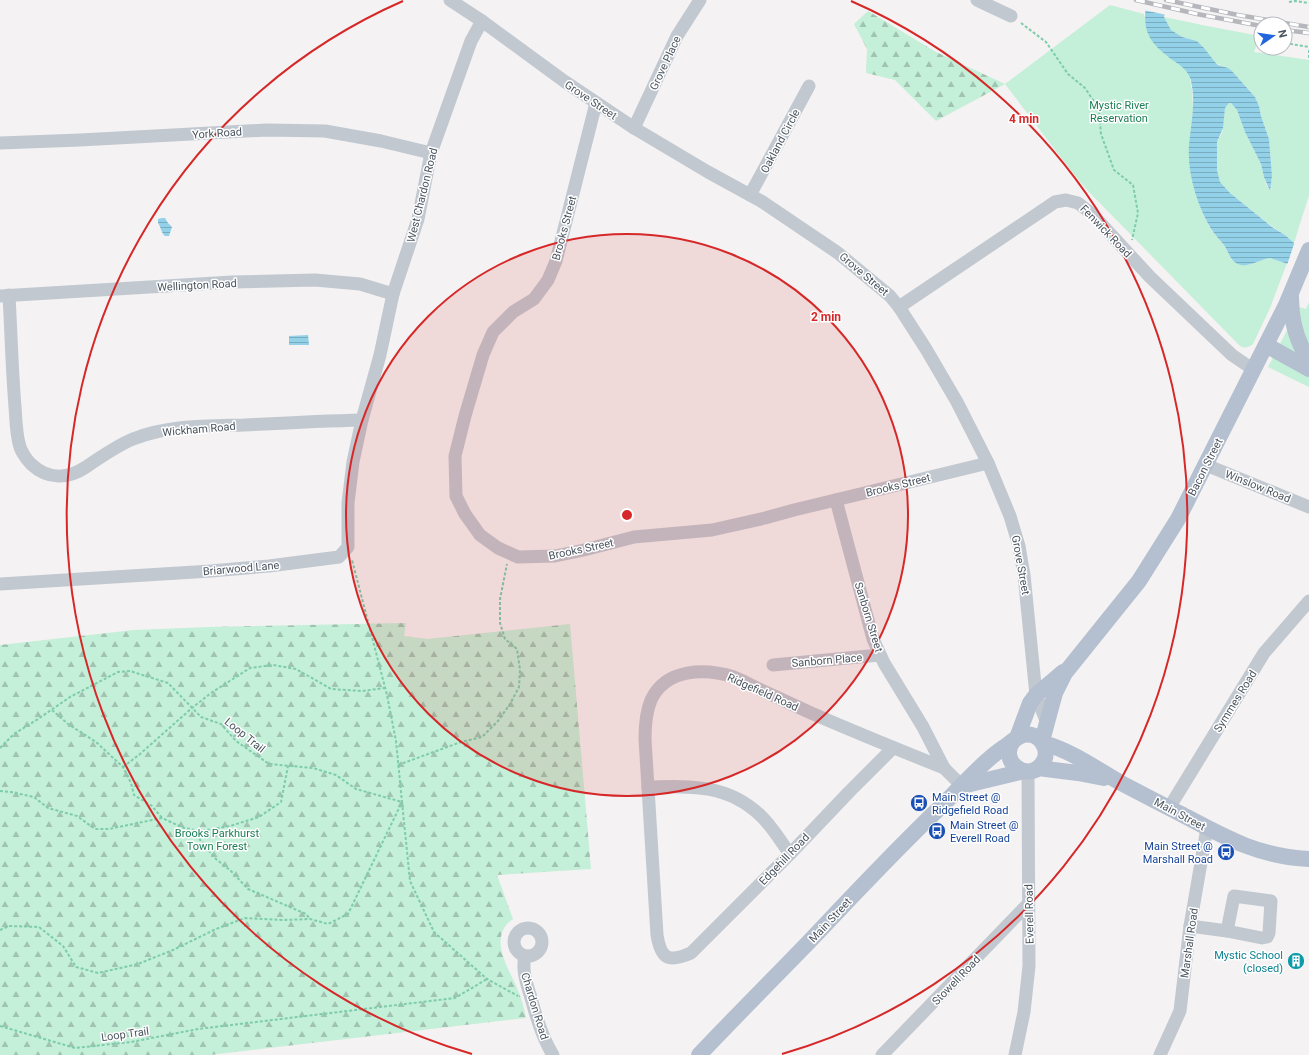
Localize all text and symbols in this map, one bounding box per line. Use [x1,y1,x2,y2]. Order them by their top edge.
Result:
north arrow [1253,16,1293,56]
text: N [1275,29,1290,39]
street label: Grove Place [647,34,684,92]
street label: Grove Street [562,78,620,123]
park label: Mystic River Reservation [1089,99,1149,125]
street label: Oakland Circle [758,107,803,175]
text: 4 min [1009,112,1039,126]
street label: York Road [192,125,242,142]
street label: West Chardon Road [404,147,440,244]
street label: Brooks Street [550,194,579,262]
street label: Fenwick Road [1077,202,1134,260]
street label: Grove Street [836,250,891,299]
street label: Wellington Road [157,277,237,294]
text: 2 min [811,310,841,324]
street label: Wickham Road [162,420,236,439]
street label: Bacon Street [1185,436,1226,498]
street label: Winslow Road [1223,467,1292,505]
street label: Brooks Street [865,471,932,500]
centre of rings [620,508,634,522]
street label: Grove Street [1009,534,1032,596]
street label: Brooks Street [547,536,615,563]
street label: Briarwood Lane [202,559,280,578]
street label: Sanborn Street [852,581,885,654]
street label: Sanborn Place [791,651,863,670]
street label: Symmes Road [1211,668,1260,735]
street label: Ridgefield Road [725,671,800,714]
street label: Loop Trail [222,715,267,756]
place label: Main Street @ Ridgefield Road [932,791,1008,817]
bus stop icon: Main Street @ Ridgefield Road [909,793,929,813]
street label: Main Street [1152,796,1208,834]
place label: Main Street @ Everell Road [950,819,1019,845]
bus stop icon: Main Street @ Everell Road [927,821,947,841]
park label: Brooks Parkhurst Town Forest [175,827,260,853]
street label: Edgehill Road [757,831,812,888]
place label: Main Street @ Marshall Road [1143,840,1213,866]
bus stop icon: Main Street @ Marshall Road [1216,842,1236,862]
street label: Everell Road [1022,884,1037,944]
street label: Main Street [806,895,855,945]
street label: Marshall Road [1178,907,1201,979]
place label: Mystic School (closed) [1214,949,1283,975]
building icon: Mystic School (closed) [1286,951,1306,971]
street label: Stowell Road [930,953,983,1008]
street label: Chardon Road [518,971,551,1041]
street label: Loop Trail [100,1025,150,1044]

